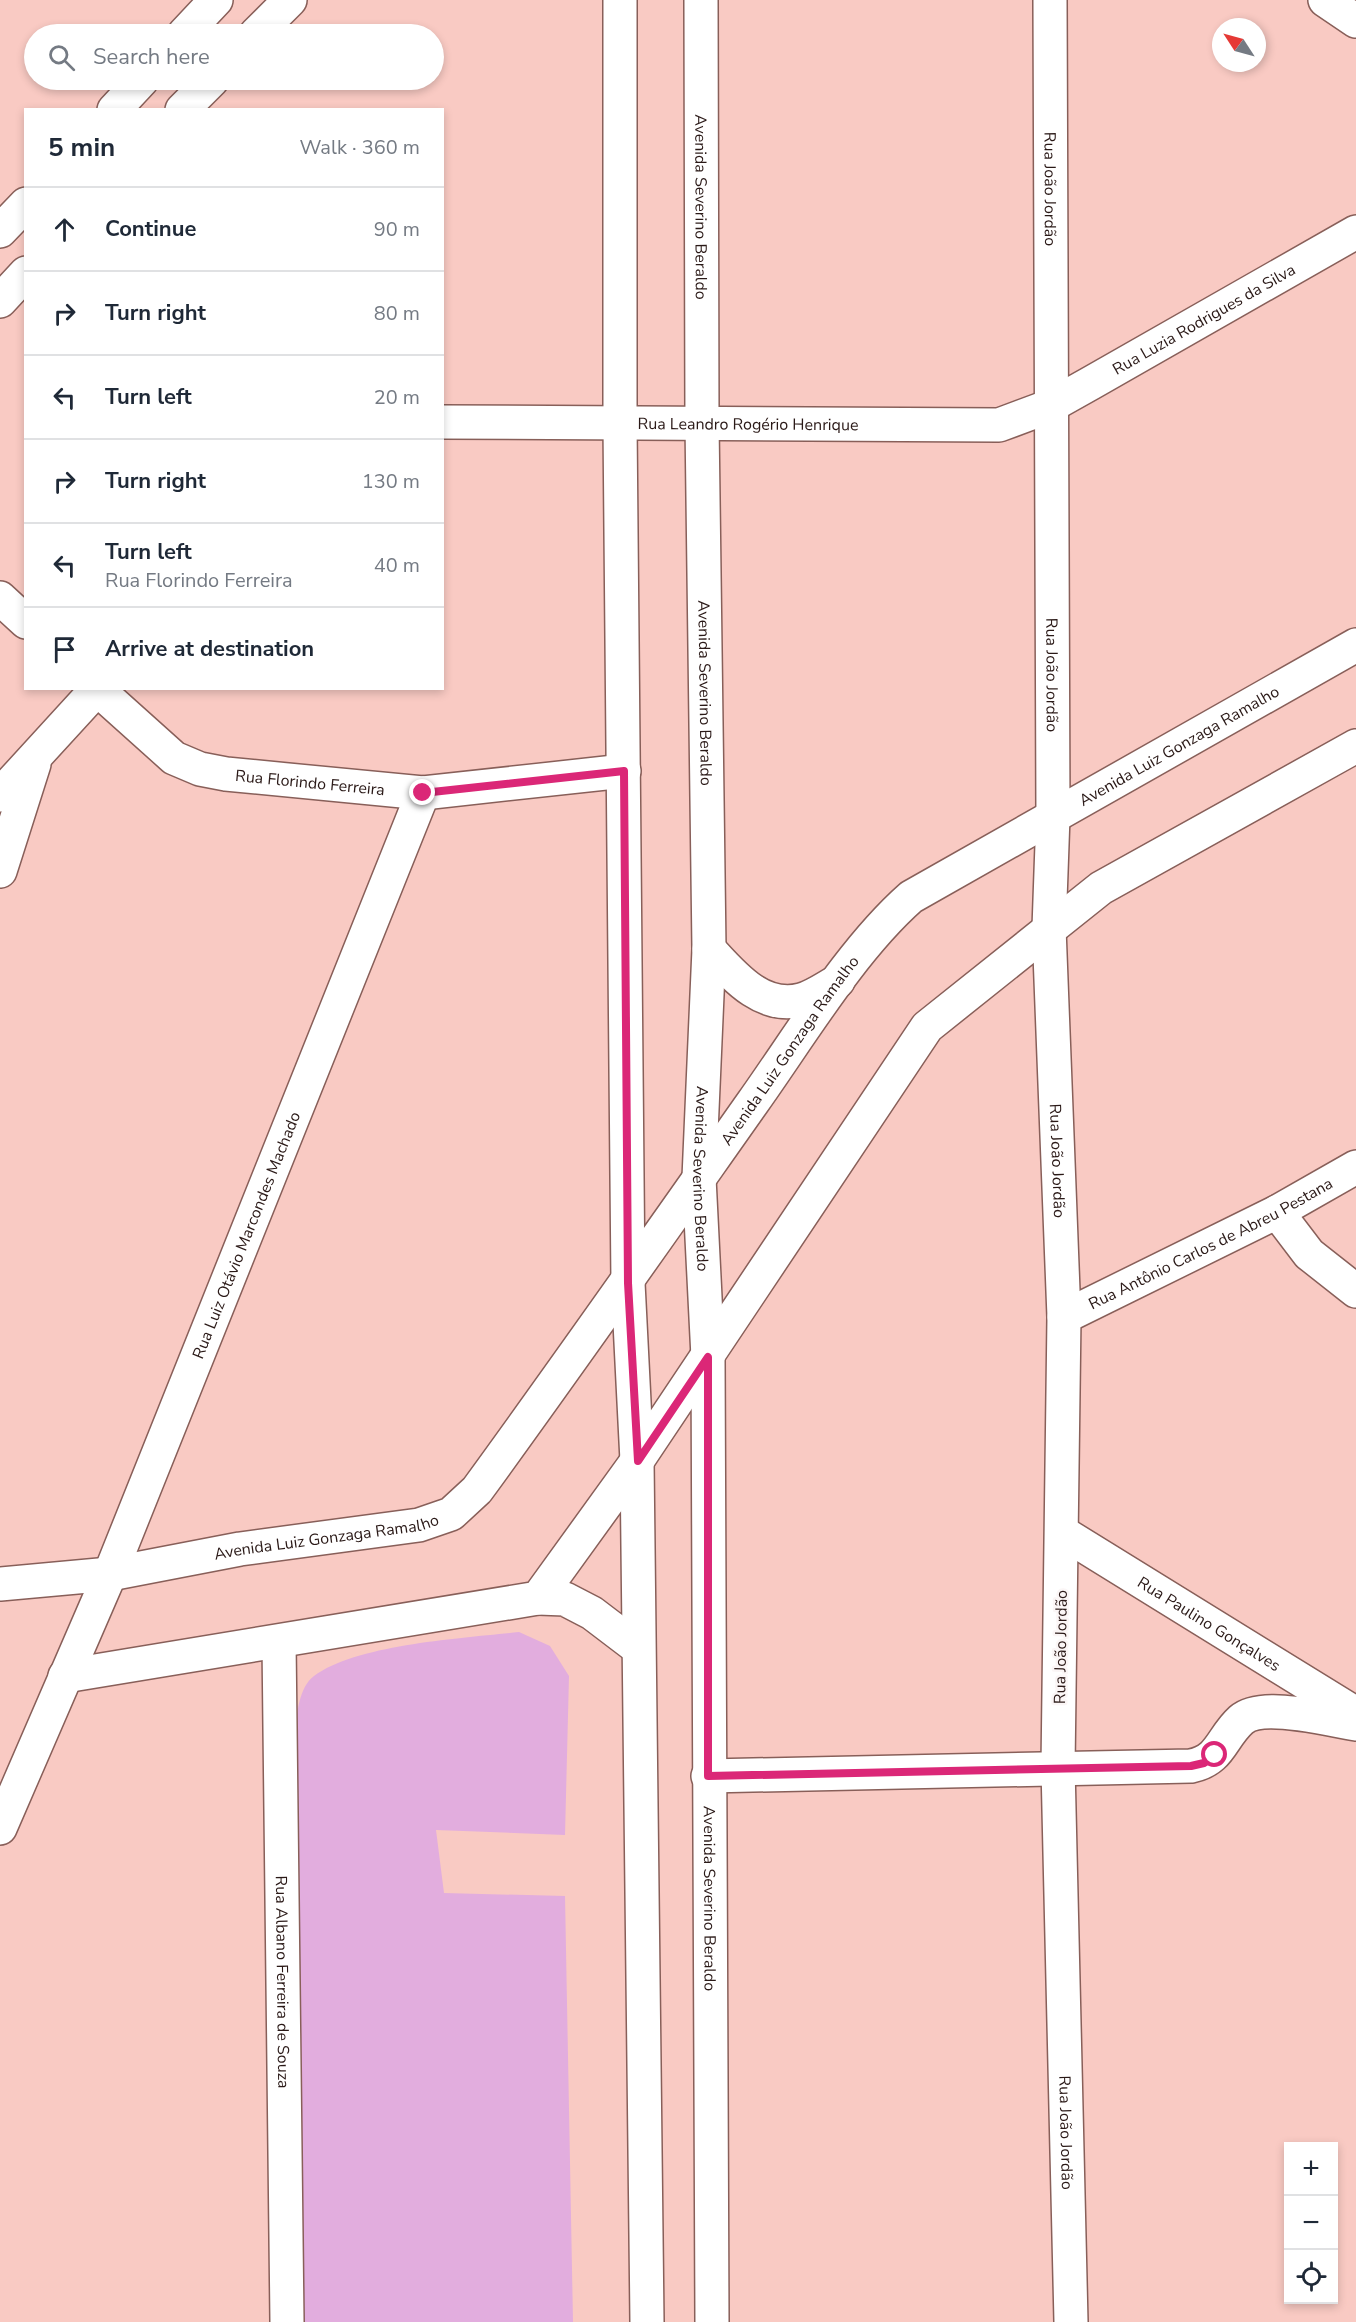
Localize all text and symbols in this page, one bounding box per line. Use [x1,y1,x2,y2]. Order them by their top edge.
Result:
north arrow [1212,18,1266,72]
search box [24,24,444,90]
icon: search [45,41,78,74]
text: Search here [93,42,210,72]
street label: Avenida Severino Beraldo [689,114,712,300]
text: 5 min [48,130,115,165]
street label: Rua João Jordão [1038,132,1061,246]
text: Walk · 360 m [300,134,420,161]
icon: ahead [48,213,81,246]
text: Continue [105,214,196,244]
text: 90 m [374,216,420,243]
street label: Rua Luzia Rodrigues da Silva [1109,259,1299,381]
icon: right [48,297,81,330]
text: Turn right [105,298,206,328]
text: 80 m [374,300,420,327]
icon: left [48,381,81,414]
text: Turn left [105,382,192,412]
text: 20 m [374,384,420,411]
street label: Rua Leandro Rogério Henrique [637,413,859,436]
icon: right [48,465,81,498]
text: Turn right [105,466,206,496]
text: 130 m [362,468,420,495]
text: Turn left [105,537,192,567]
icon: left [48,549,81,582]
text: 40 m [374,552,420,579]
text: Rua Florindo Ferreira [105,567,293,594]
street label: Avenida Severino Beraldo [692,600,717,786]
street label: Rua João Jordão [1040,618,1063,732]
icon: arrive [48,633,81,666]
text: Arrive at destination [105,634,314,664]
street label: Avenida Luiz Gonzaga Ramalho [1075,681,1284,812]
street label: Rua Florindo Ferreira [234,765,386,801]
route end [409,779,435,805]
street label: Avenida Luiz Gonzaga Ramalho [716,951,864,1150]
street label: Avenida Severino Beraldo [687,1086,714,1272]
street label: Rua João Jordão [1044,1103,1070,1218]
street label: Rua Luiz Otávio Marcondes Machado [187,1108,306,1362]
street label: Rua Antônio Carlos de Abreu Pestana [1085,1173,1337,1315]
street label: Avenida Luiz Gonzaga Ramalho [212,1509,442,1566]
street label: Rua Paulino Gonçalves [1133,1572,1285,1677]
street label: Rua João Jordão [1049,1590,1073,1704]
route start [1201,1741,1227,1767]
street label: Avenida Severino Beraldo [698,1806,721,1991]
street label: Rua Albano Ferreira de Souza [270,1875,294,2089]
street label: Rua João Jordão [1053,2075,1078,2190]
map controls [1284,2142,1338,2304]
button: + [1284,2142,1338,2196]
button: − [1284,2196,1338,2250]
button: locate [1284,2250,1338,2304]

